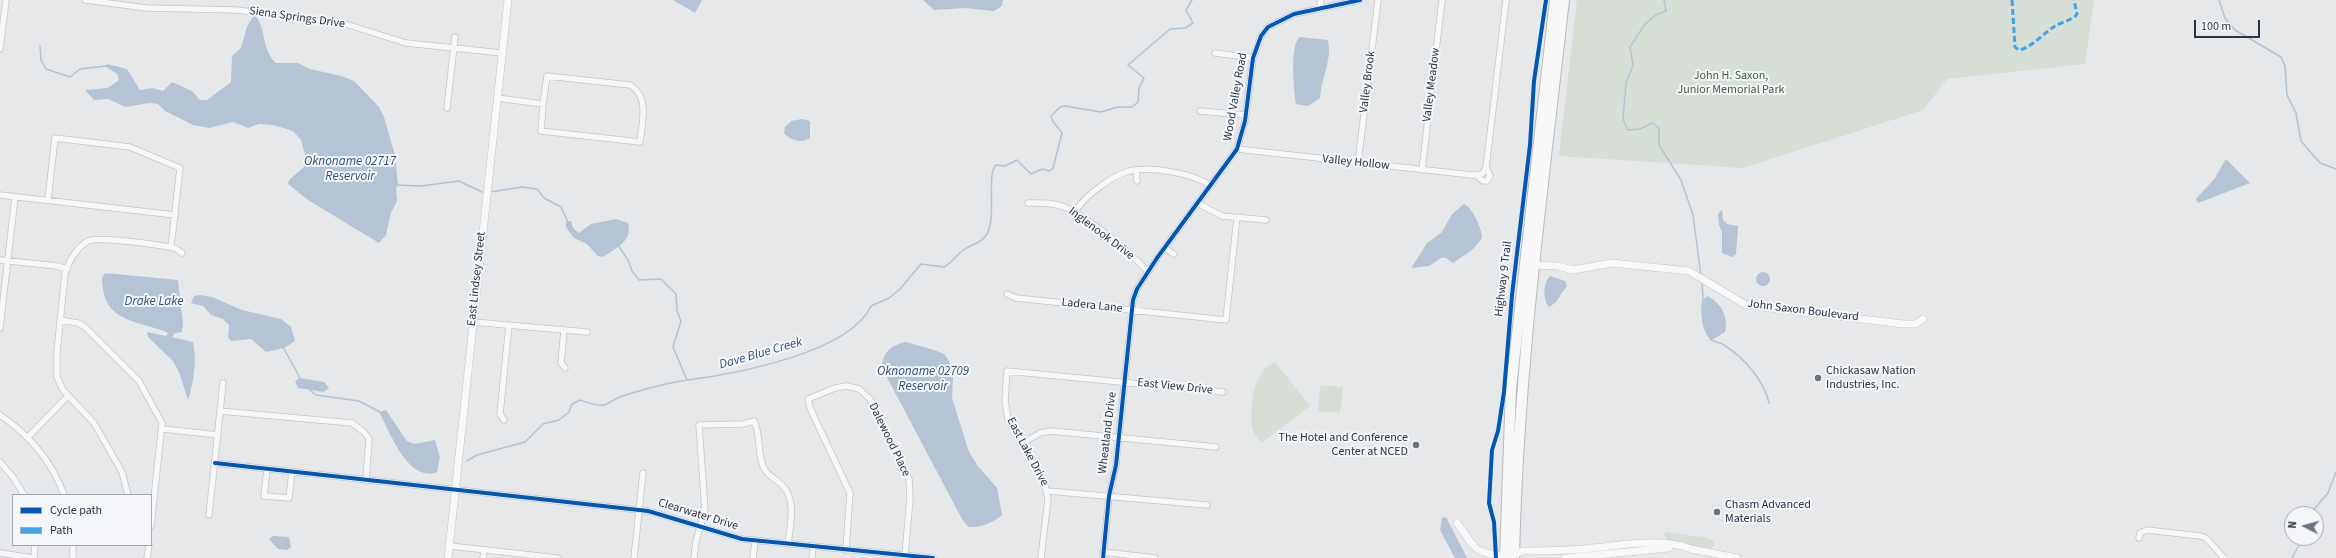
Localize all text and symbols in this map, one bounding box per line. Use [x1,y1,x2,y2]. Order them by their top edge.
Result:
street label: Siena Springs Drive [248,4,346,32]
scale bar [2196,12,2262,38]
text: 100 m [2201,18,2231,35]
street label: Valley Meadow [1420,47,1444,123]
street label: Valley Brook [1357,50,1379,114]
street label: Wood Valley Road [1221,52,1251,142]
park label: John H. Saxon, Junior Memorial Park [1677,69,1785,97]
street label: Valley Hollow [1322,152,1390,174]
water label: Oknoname 02717 Reservoir [304,154,396,185]
street label: Inglenook Drive [1065,205,1137,263]
street label: East Lindsey Street [465,231,489,327]
street label: Highway 9 Trail [1492,240,1516,318]
water label: Drake Lake [125,294,183,310]
street label: Ladera Lane [1061,296,1123,316]
street label: John Saxon Boulevard [1746,297,1860,325]
water label: Dave Blue Creek [718,335,804,373]
water label: Oknoname 02709 Reservoir [877,364,969,395]
place label: Chickasaw Nation Industries, Inc. [1826,364,1915,392]
marker: Chickasaw Nation Industries, Inc. [1813,373,1823,383]
street label: East View Drive [1137,376,1213,398]
street label: Wheatland Drive [1096,391,1120,475]
street label: Dalewood Place [865,401,913,479]
street label: East Lake Drive [1003,415,1051,489]
place label: The Hotel and Conference Center at NCED [1279,431,1408,459]
marker: The Hotel and Conference Center at NCED [1411,440,1421,450]
legend [12,494,152,546]
street label: Clearwater Drive [656,496,740,534]
place label: Chasm Advanced Materials [1725,498,1811,526]
text: Cycle path [50,502,102,519]
north arrow [2284,506,2324,546]
marker: Chasm Advanced Materials [1712,507,1722,517]
text: N [2285,520,2300,529]
text: Path [50,522,73,539]

